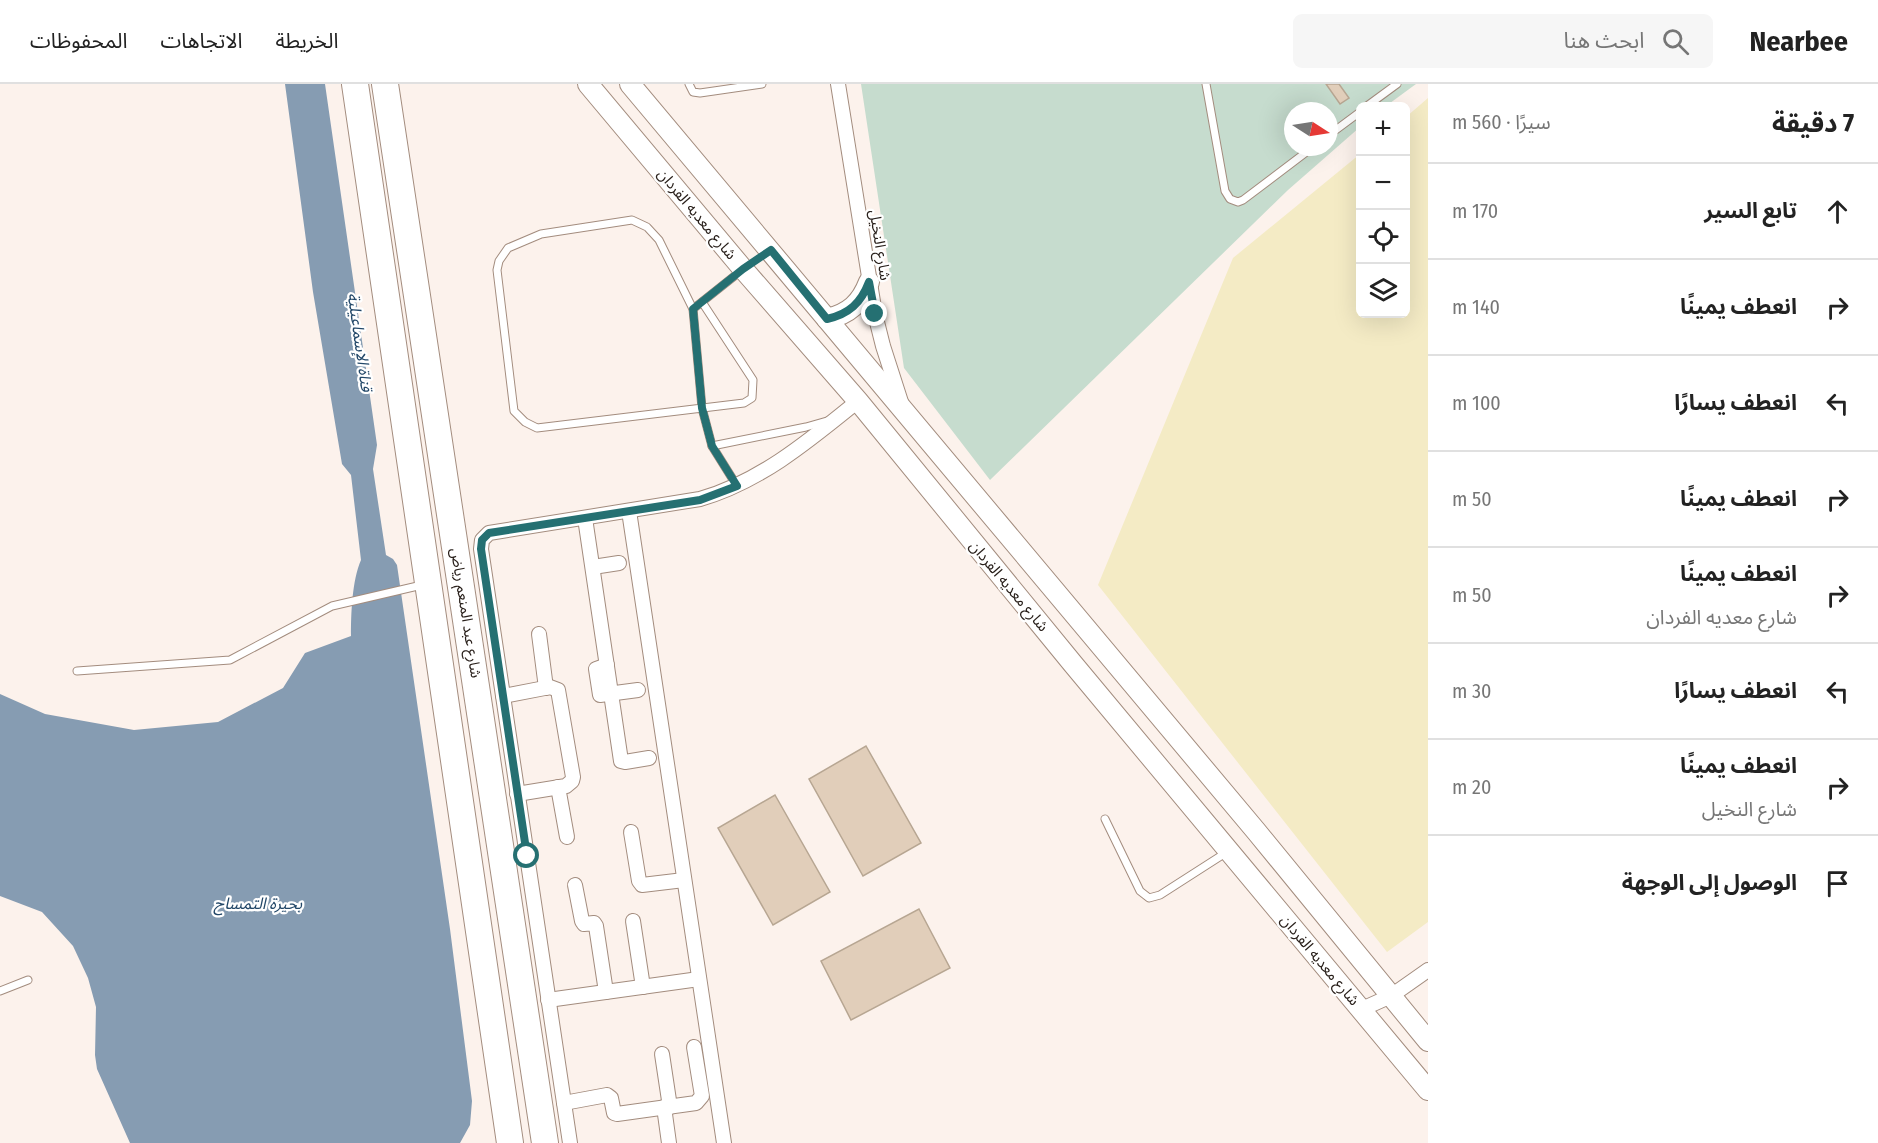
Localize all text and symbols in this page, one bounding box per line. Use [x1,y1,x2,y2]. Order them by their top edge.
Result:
search box [1293,14,1713,68]
icon: search [1659,25,1692,58]
text: Nearbee [1749,25,1848,58]
text: ابحث هنا [1564,27,1644,54]
text: المحفوظات [30,28,127,54]
text: الاتجاهات [160,28,242,54]
text: الخريطة [275,28,338,54]
north arrow [1284,102,1338,156]
map controls [1356,102,1410,318]
button: + [1356,102,1410,156]
text: 7 دقيقة [1772,108,1854,139]
text: سيرًا · 560 m [1452,110,1551,134]
button: − [1356,156,1410,210]
street label: شارع معديه الفردان [651,165,740,265]
icon: ahead [1821,195,1854,228]
text: تابع السير [1704,197,1797,224]
text: 170 m [1452,199,1498,223]
street label: شارع النخيل [863,208,895,282]
button: locate [1356,210,1410,264]
button: layers [1356,264,1410,318]
water label: قناة الإسماعيلية [343,291,376,394]
icon: right [1821,291,1854,324]
text: انعطف يمينًا [1680,293,1797,320]
text: 140 m [1452,295,1500,319]
route end [861,300,887,326]
icon: left [1821,387,1854,420]
text: انعطف يسارًا [1674,389,1797,416]
text: 100 m [1452,391,1501,415]
icon: right [1821,483,1854,516]
text: انعطف يمينًا [1680,485,1797,512]
text: 50 m [1452,487,1492,511]
street label: شارع معديه الفردان [963,537,1052,637]
street label: شارع عبد المنعم رياض [444,547,485,680]
text: انعطف يمينًا [1680,560,1797,587]
icon: right [1821,579,1854,612]
text: 50 m [1452,583,1492,607]
text: شارع معديه الفردان [1646,605,1797,629]
icon: left [1821,675,1854,708]
text: انعطف يسارًا [1674,677,1797,704]
text: 30 m [1452,679,1492,703]
text: انعطف يمينًا [1680,752,1797,779]
icon: right [1821,771,1854,804]
text: 20 m [1452,775,1491,799]
text: شارع النخيل [1702,797,1797,821]
route start [513,842,539,868]
icon: arrive [1821,867,1854,900]
text: الوصول إلى الوجهة [1622,869,1797,896]
water label: بحيرة التمساح [213,894,303,916]
street label: شارع معديه الفردان [1274,911,1363,1011]

